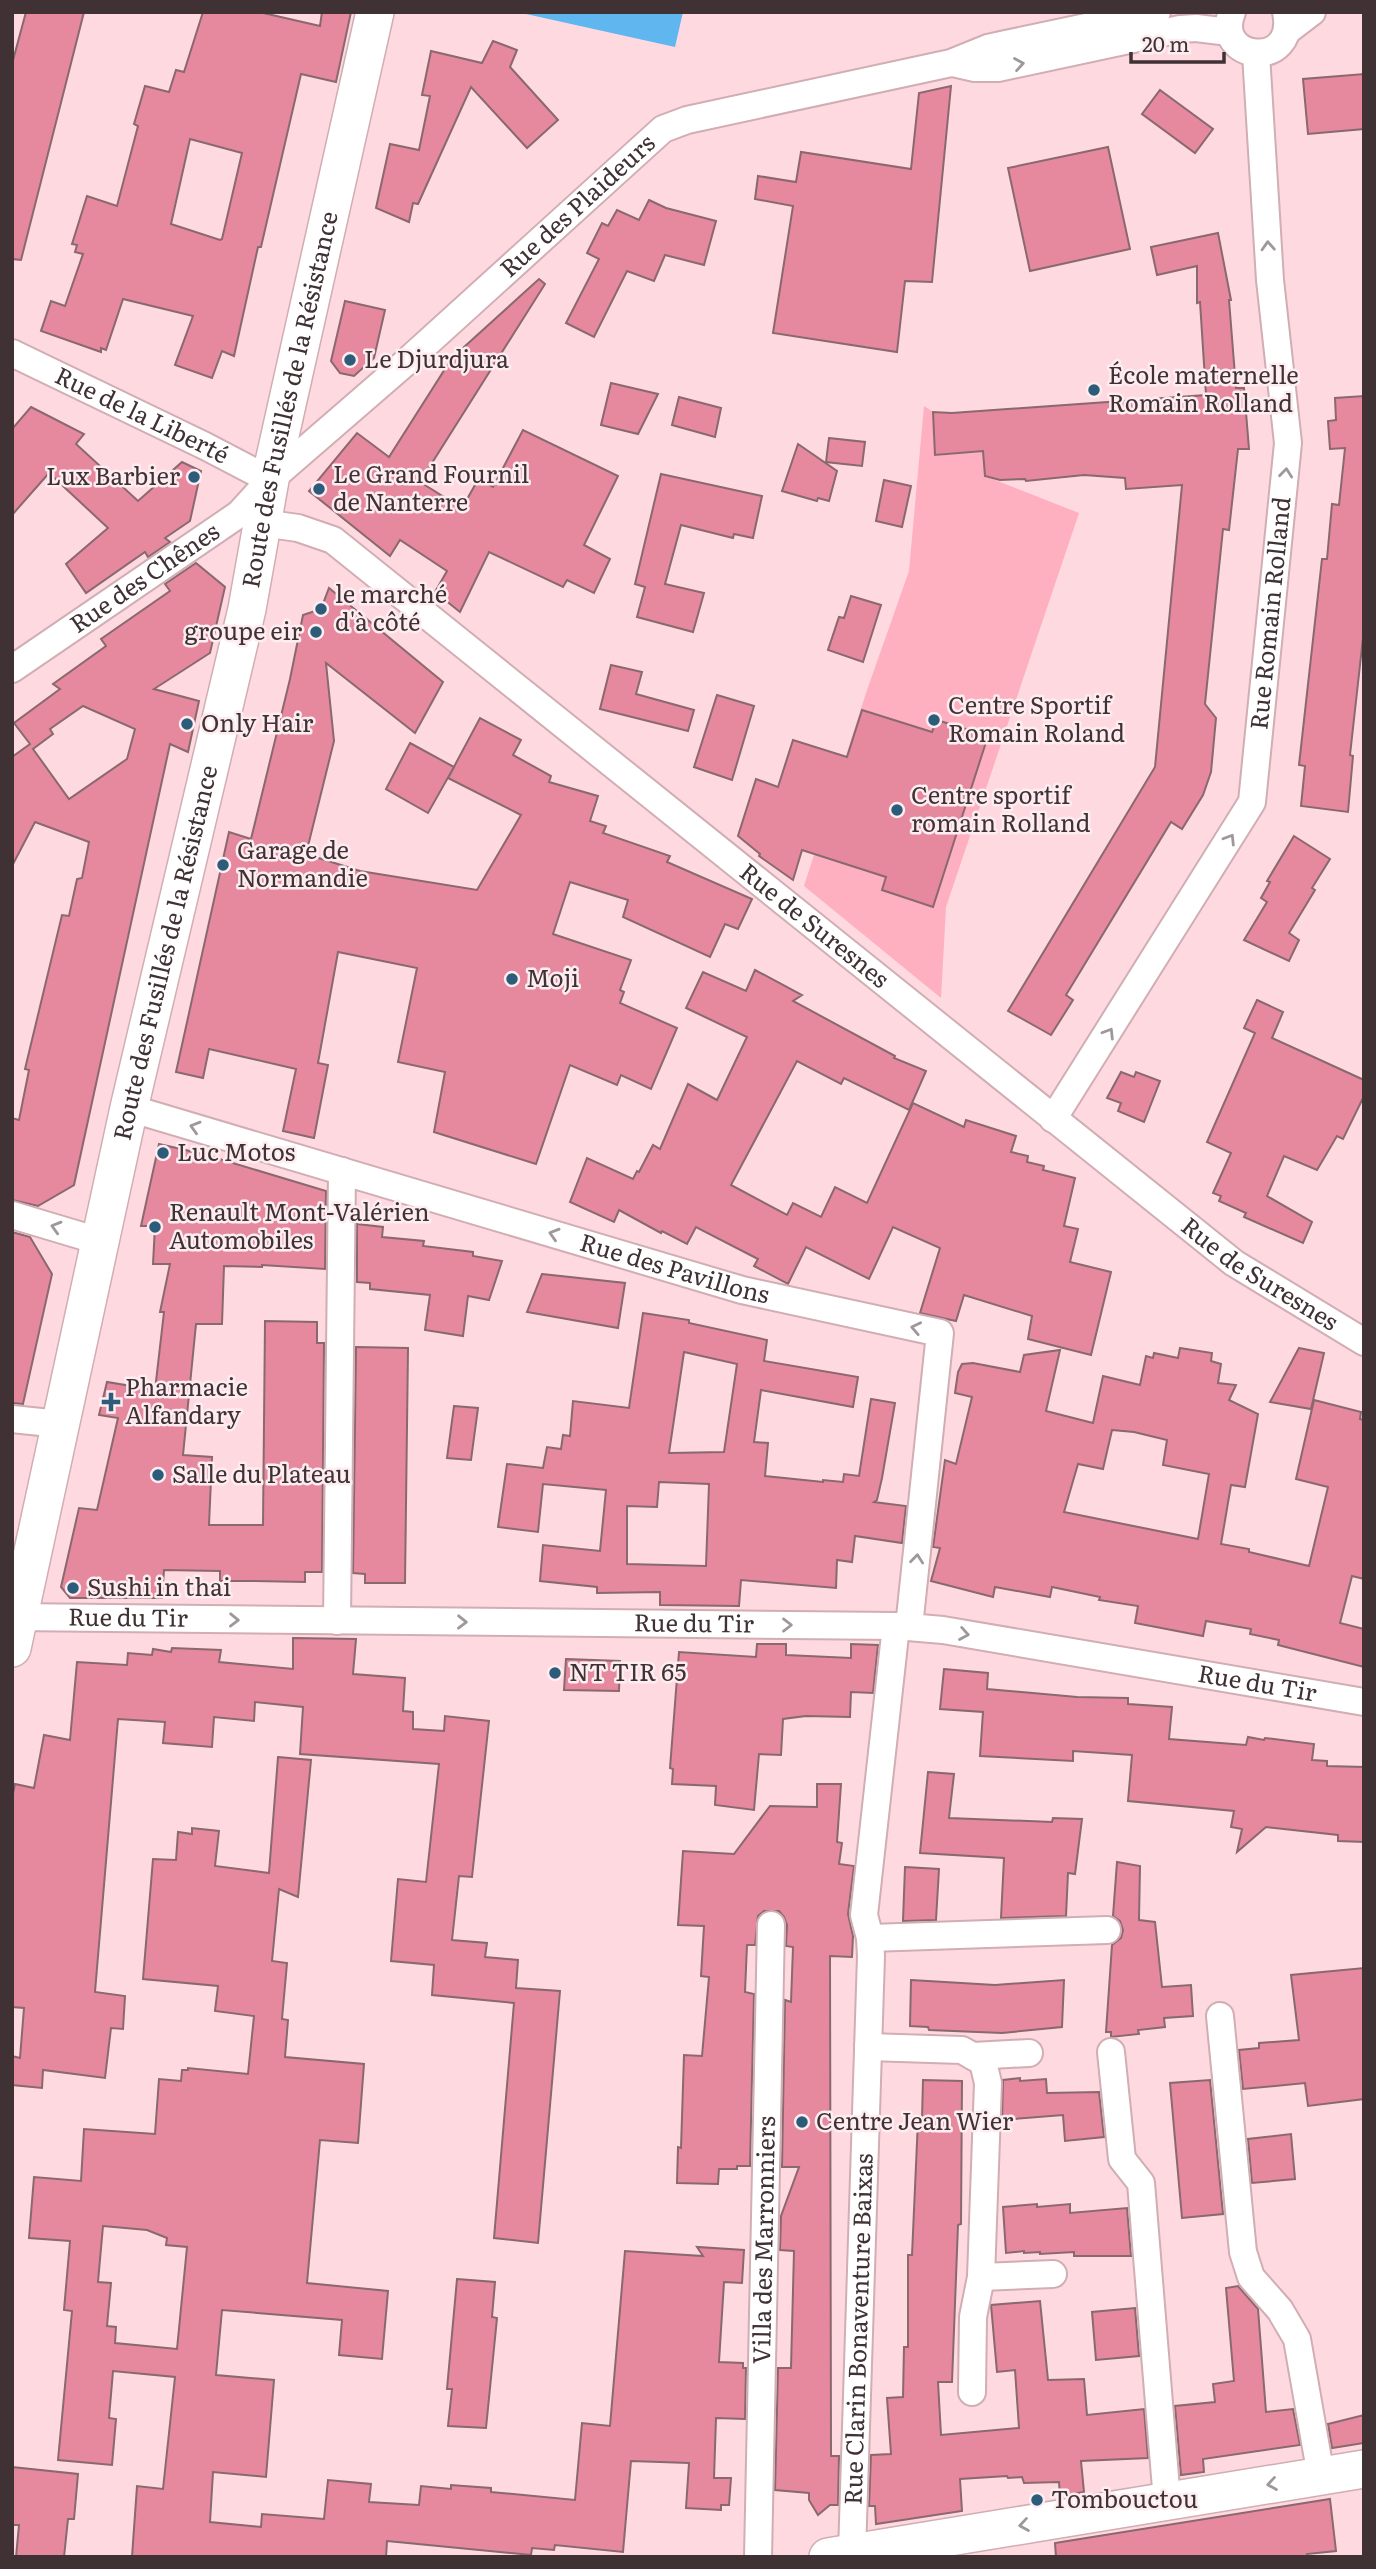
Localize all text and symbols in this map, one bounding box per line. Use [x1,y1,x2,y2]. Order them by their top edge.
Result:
scale bar [1131,21,1224,65]
text: 20 m [1142,27,1189,58]
one-way arrow [1013,57,1025,72]
street label: Rue des Plaideurs [491,124,662,284]
street label: Route des Fusillés de la Résistance [231,207,345,590]
one-way arrow [1261,241,1276,252]
place label: Le Djurdjura [364,340,509,375]
marker: Le Djurdjura [342,352,358,368]
street label: Rue de la Liberté [50,356,236,471]
place label: École maternelle Romain Rolland [1108,356,1299,419]
marker: École maternelle Romain Rolland [1086,382,1102,398]
place label: Le Grand Fournil de Nanterre [333,455,529,518]
place label: Lux Barbier [46,457,181,492]
one-way arrow [1278,467,1293,479]
marker: Lux Barbier [186,469,202,485]
marker: Le Grand Fournil de Nanterre [311,481,327,497]
street label: Rue Romain Rolland [1239,495,1298,731]
street label: Rue des Chênes [62,512,226,640]
place label: le marché d'à côté [335,575,447,638]
marker: le marché d'à côté [313,601,329,617]
place label: groupe eir [184,612,303,647]
marker: groupe eir [308,624,324,640]
place label: Centre Sportif Romain Roland [948,686,1125,749]
place label: Only Hair [201,704,314,739]
marker: Centre Sportif Romain Roland [926,712,942,728]
marker: Only Hair [179,716,195,732]
street label: Route des Fusillés de la Résistance [103,761,225,1143]
place label: Centre sportif romain Rolland [911,776,1091,839]
marker: Centre sportif romain Rolland [889,802,905,818]
place label: Garage de Normandie [237,831,368,894]
one-way arrow [1221,834,1234,847]
street label: Rue de Suresnes [733,853,898,995]
marker: Garage de Normandie [215,857,231,873]
place label: Moji [526,959,579,994]
marker: Moji [504,971,520,987]
one-way arrow [1101,1027,1114,1040]
one-way arrow [190,1120,202,1135]
place label: Luc Motos [177,1133,295,1168]
marker: Luc Motos [155,1145,171,1161]
place label: Renault Mont-Valérien Automobiles [169,1193,430,1256]
street label: Rue de Suresnes [1175,1207,1346,1338]
marker: Renault Mont-Valérien Automobiles [147,1219,163,1235]
one-way arrow [50,1221,62,1236]
street label: Rue des Pavillons [576,1223,773,1311]
one-way arrow [548,1228,560,1243]
one-way arrow [910,1321,922,1336]
place label: Pharmacie Alfandary [125,1368,248,1431]
marker: Pharmacie Alfandary [103,1394,119,1410]
place label: Salle du Plateau [172,1455,351,1490]
marker: Salle du Plateau [150,1467,166,1483]
one-way arrow [909,1554,924,1565]
place label: Sushi in thai [87,1568,231,1603]
marker: Sushi in thai [65,1580,81,1596]
street label: Rue du Tir [68,1598,189,1634]
street label: Rue du Tir [634,1603,755,1640]
one-way arrow [230,1612,240,1628]
one-way arrow [457,1614,468,1630]
one-way arrow [783,1617,793,1633]
one-way arrow [958,1626,970,1641]
place label: NT TIR 65 [569,1653,686,1688]
street label: Rue du Tir [1196,1654,1320,1709]
marker: NT TIR 65 [547,1665,563,1681]
place label: Centre Jean Wier [816,2102,1014,2137]
marker: Centre Jean Wier [794,2114,810,2130]
street label: Villa des Marronniers [742,2116,782,2364]
street label: Rue Clarin Bonaventure Baixas [834,2153,880,2505]
one-way arrow [1266,2476,1278,2491]
place label: Tombouctou [1051,2480,1198,2515]
marker: Tombouctou [1029,2492,1045,2508]
one-way arrow [1018,2517,1030,2532]

